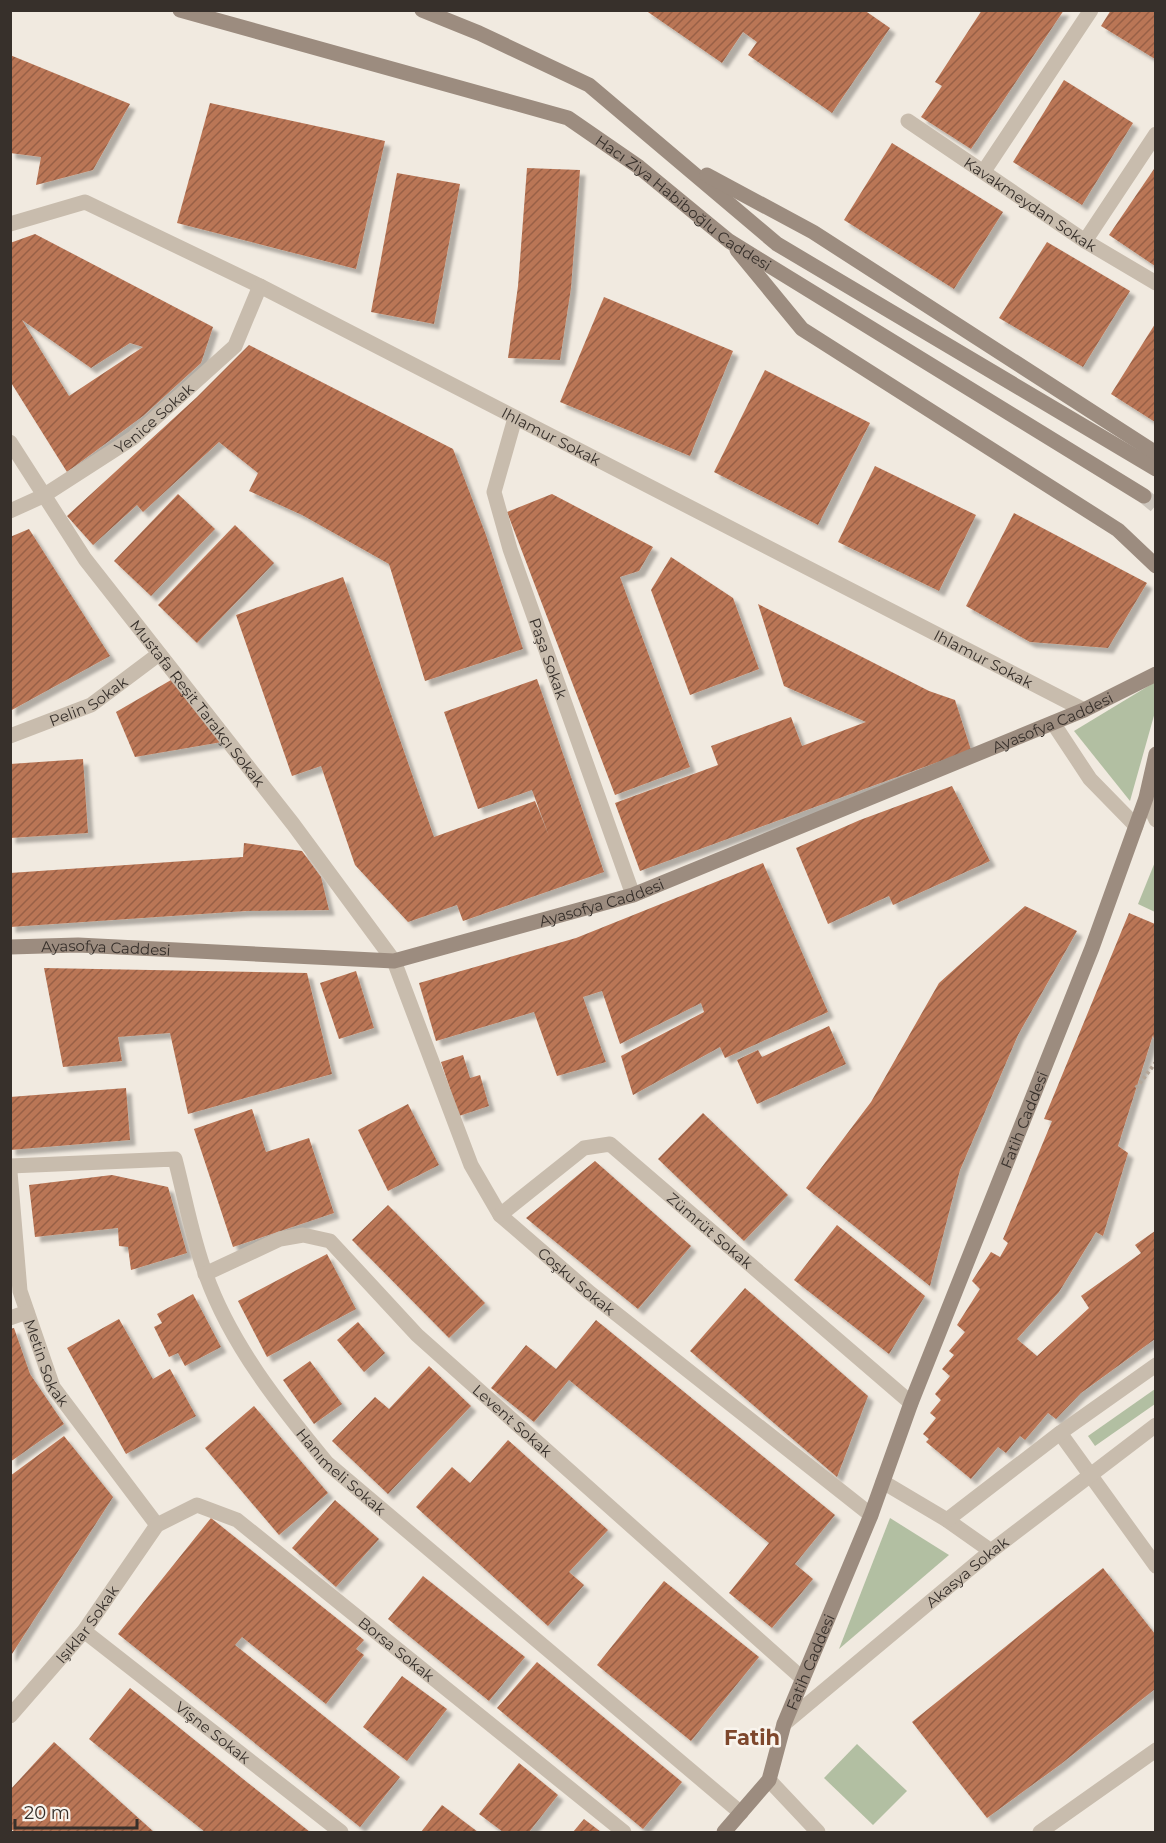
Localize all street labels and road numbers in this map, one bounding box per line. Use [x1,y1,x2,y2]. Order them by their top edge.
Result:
street label: Hacı Ziya Habiboğlu Caddesi [592,130,775,274]
street label: Kavakmeydan Sokak [961,152,1100,255]
street label: Yenice Sokak [111,379,197,457]
street label: Ihlamur Sokak [499,403,604,469]
street label: Paşa Sokak [526,615,572,701]
street label: Mustafa Reşit Tarakçı Sokak [127,616,269,790]
street label: Ihlamur Sokak [931,625,1036,692]
street label: Pelin Sokak [46,672,131,730]
street label: Ayasofya Caddesi [989,688,1116,756]
street label: Ayasofya Caddesi [537,874,667,930]
street label: Ayasofya Caddesi [41,935,171,959]
street label: Fatih Caddesi [996,1069,1051,1171]
street label: Zümrüt Sokak [663,1188,757,1272]
street label: Coşku Sokak [534,1243,619,1319]
street label: Metin Sokak [21,1316,74,1410]
street label: Levent Sokak [469,1380,556,1461]
street label: Hanımeli Sokak [293,1424,390,1519]
street label: Akasya Sokak [921,1532,1012,1611]
street label: Işıklar Sokak [51,1581,122,1667]
street label: Fatih Caddesi [781,1611,838,1713]
street label: Borsa Sokak [355,1612,439,1685]
street label: Vişne Sokak [172,1697,255,1767]

